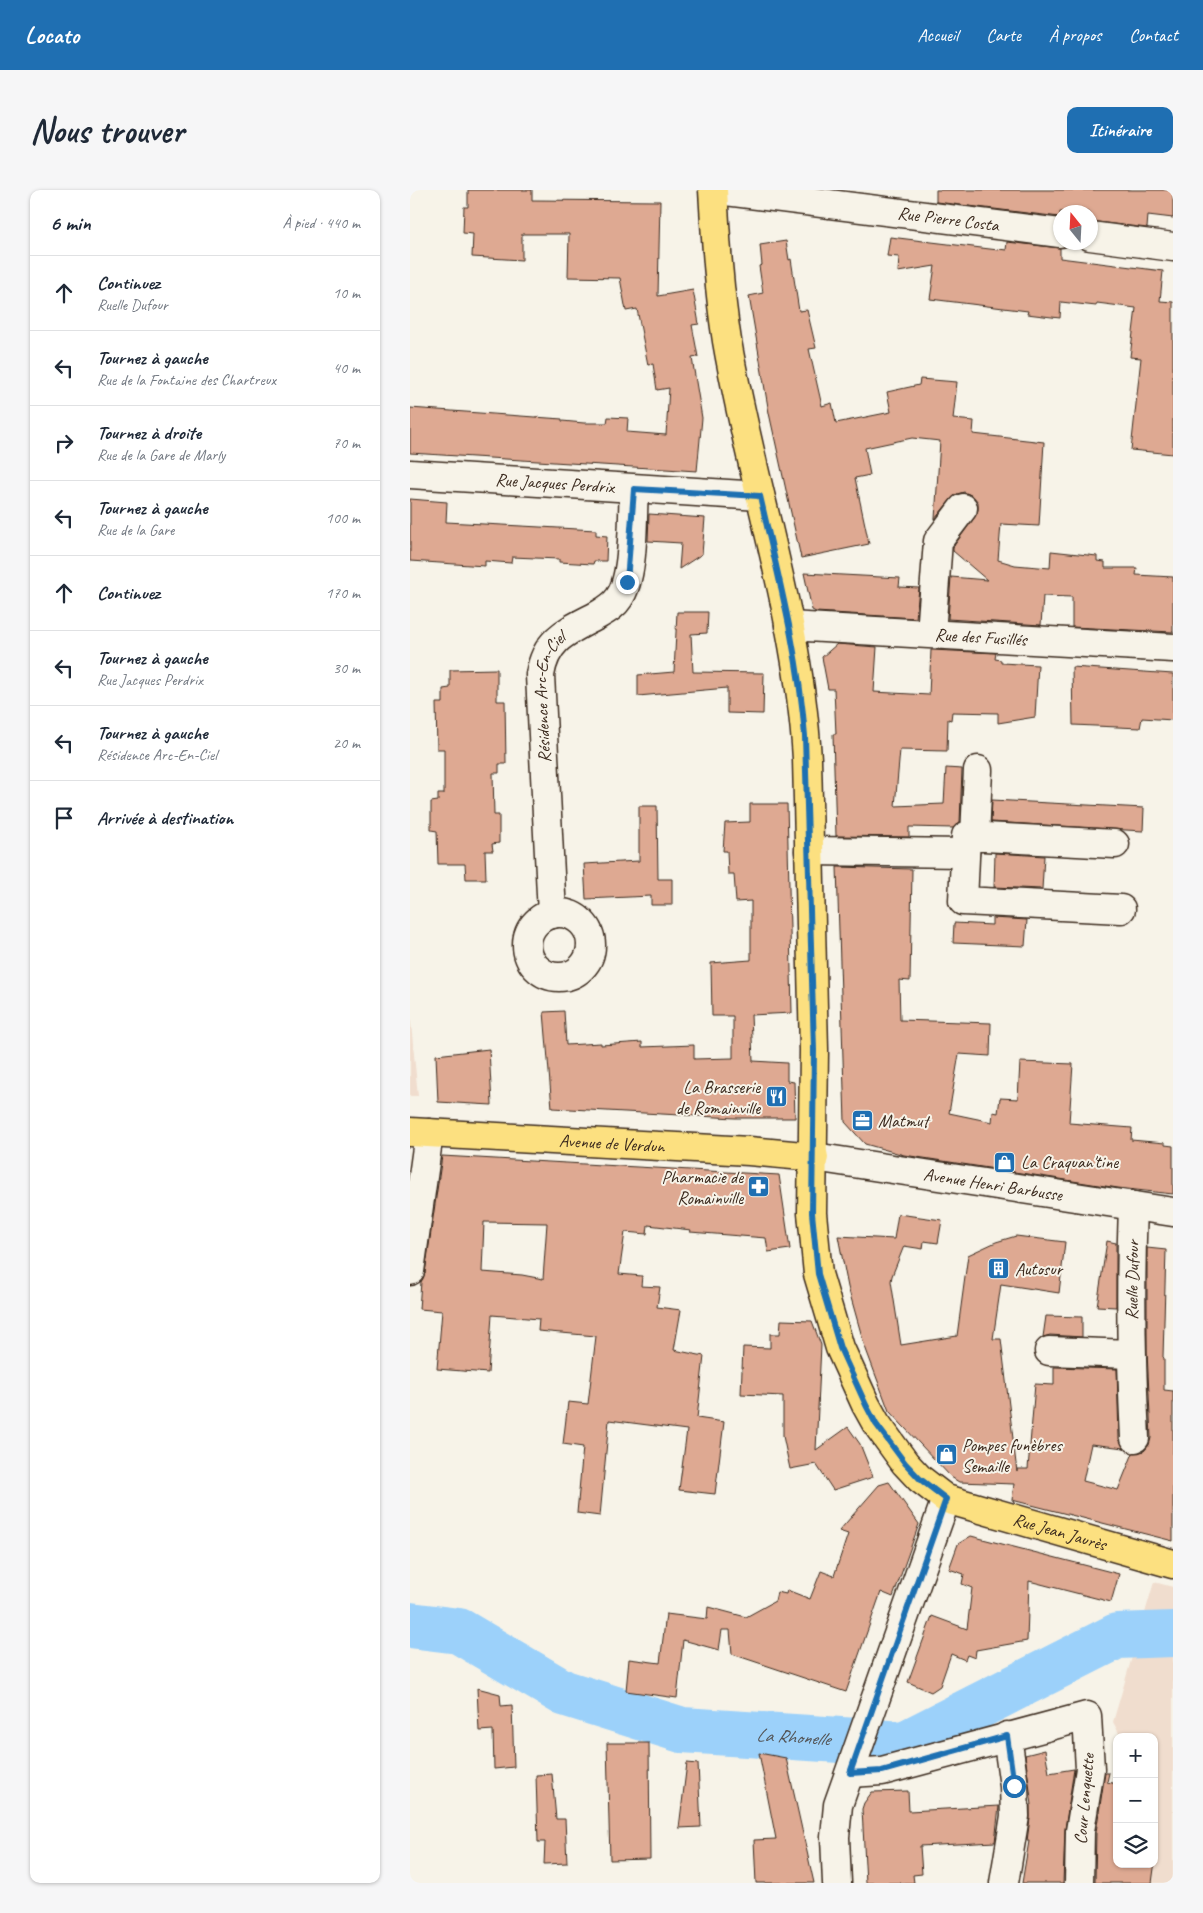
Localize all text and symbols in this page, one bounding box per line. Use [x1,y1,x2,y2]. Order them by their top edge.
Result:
text: Locato [25,20,79,50]
text: Accueil [918,24,958,46]
text: Carte [986,24,1021,46]
text: À propos [1049,24,1101,46]
text: Contact [1129,24,1178,46]
button: Itinéraire [1067,107,1173,153]
text: Nous trouver [30,108,184,153]
street label: Rue Pierre Costa [896,202,1001,236]
north arrow [1053,205,1098,250]
text: 6 min [50,210,91,236]
text: À pied · 440 m [282,213,360,233]
text: Continuez [97,271,160,295]
icon: ahead [50,279,78,307]
text: 10 m [333,283,360,303]
text: Ruelle Dufour [97,295,168,315]
text: Tournez à gauche [97,346,208,370]
icon: left [50,354,78,382]
text: 40 m [333,358,360,378]
text: Rue de la Fontaine des Chartreux [97,370,276,390]
text: Tournez à droite [97,421,201,445]
icon: right [50,429,78,457]
text: 70 m [333,433,360,453]
text: Rue de la Gare de Marly [97,445,225,465]
street label: Rue Jacques Perdrix [495,468,617,498]
text: Tournez à gauche [97,496,208,520]
icon: left [50,504,78,532]
text: 100 m [326,508,360,528]
text: Rue de la Gare [97,520,174,540]
route end [616,571,639,594]
icon: ahead [50,579,78,607]
text: Continuez [97,581,160,605]
text: 170 m [326,583,360,603]
street label: Rue des Fusillés [934,623,1029,651]
street label: Résidence Arc-En-Ciel [529,625,572,763]
text: Tournez à gauche [97,646,208,670]
icon: left [50,654,78,682]
text: 30 m [333,658,360,678]
text: Rue Jacques Perdrix [97,670,203,690]
text: Tournez à gauche [97,721,208,745]
icon: left [50,729,78,757]
text: 20 m [333,733,360,753]
text: Résidence Arc-En-Ciel [97,745,217,765]
icon: arrive [50,804,78,832]
text: Arrivée à destination [97,806,233,830]
place label: La Brasserie de Romainville [676,1076,761,1119]
restaurant icon: La Brasserie de Romainville [764,1085,788,1109]
office icon: Matmut [850,1109,874,1133]
place label: Matmut [878,1110,931,1132]
street label: Avenue de Verdun [558,1129,666,1157]
shop icon: La Craquan'tine [993,1150,1017,1174]
place label: La Craquan'tine [1021,1151,1119,1173]
street label: Avenue Henri Barbusse [922,1163,1065,1206]
place label: Pharmacie de Romainville [662,1166,744,1209]
pharmacy icon: Pharmacie de Romainville [747,1175,771,1199]
street label: Ruelle Dufour [1120,1237,1144,1320]
building icon: Autosur [987,1257,1011,1281]
place label: Autosur [1015,1258,1064,1280]
place label: Pompes funèbres Semaille [962,1434,1063,1477]
shop icon: Pompes funèbres Semaille [934,1443,958,1467]
street label: Rue Jean Jaurès [1011,1508,1110,1556]
water label: La Rhonelle [755,1723,833,1751]
map controls [1113,1733,1158,1868]
button: + [1113,1733,1158,1778]
street label: Cour Lenquette [1069,1752,1099,1845]
route start [1003,1775,1026,1798]
button: − [1113,1778,1158,1823]
button: layers [1113,1823,1158,1868]

